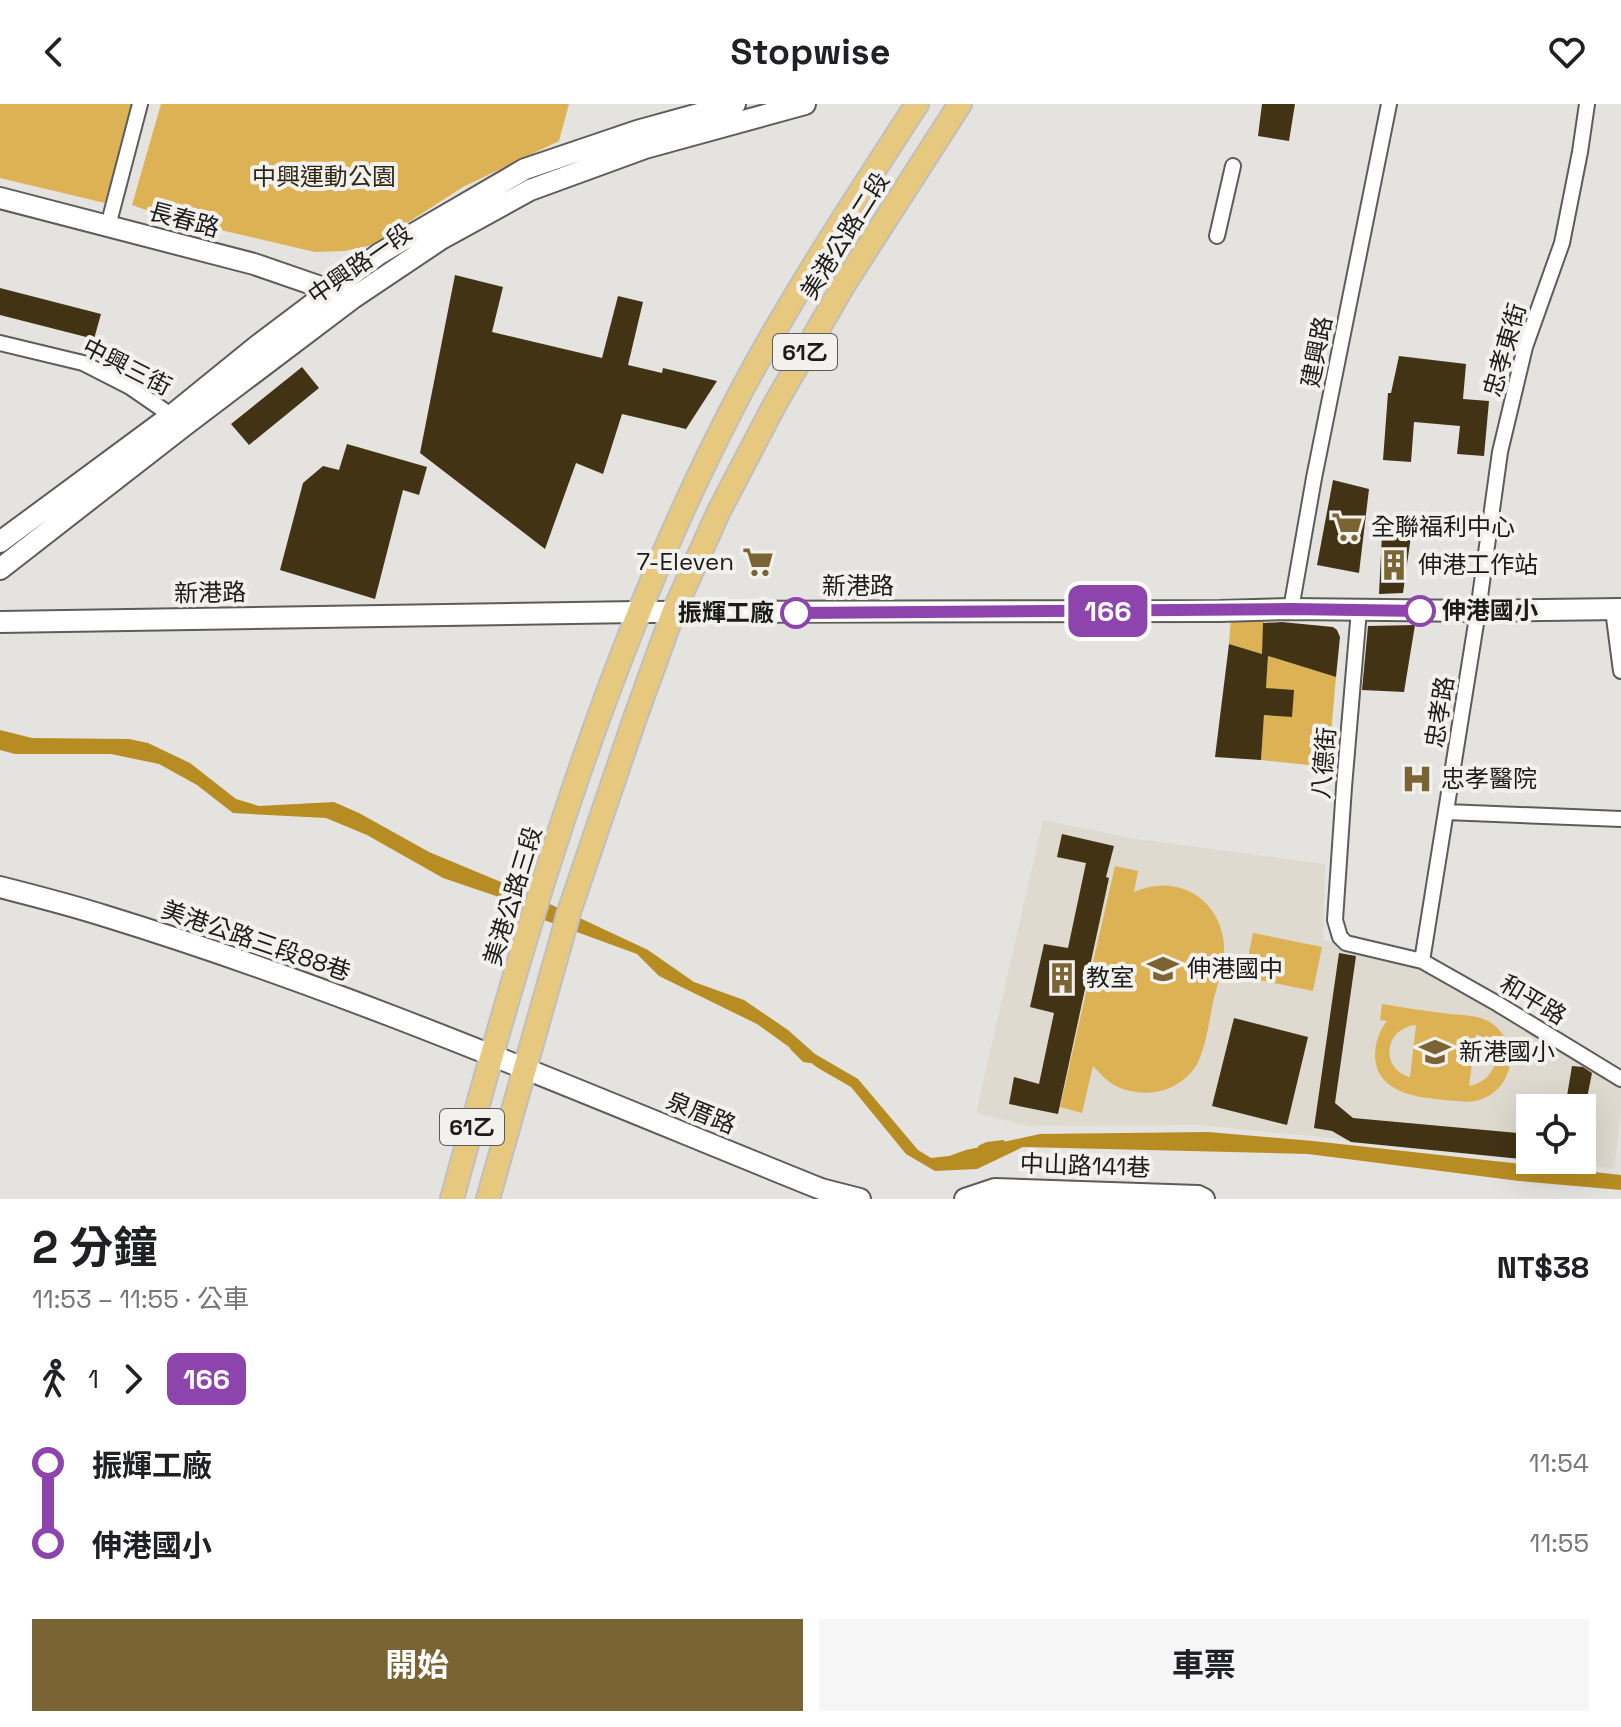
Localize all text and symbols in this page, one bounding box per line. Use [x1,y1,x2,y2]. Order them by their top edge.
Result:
text: Stopwise [731,29,890,75]
icon: back [32,30,76,74]
icon: heart [1545,30,1589,74]
park label: 中興運動公園 [252,161,396,192]
street label: 美港公路二段 [793,166,896,305]
street label: 長春路 [145,195,223,244]
street label: 中興路一段 [302,216,418,311]
street label: 忠孝東街 [1476,299,1533,400]
street label: 建興路 [1294,314,1339,390]
street label: 中興三街 [77,331,177,402]
road number: 61乙 [773,334,837,370]
supermarket icon: 全聯福利中心 [1330,510,1364,544]
place label: 全聯福利中心 [1371,511,1515,542]
supermarket icon: 7-Eleven [741,545,775,579]
place label: 7-Eleven [636,546,734,577]
building icon: 伸港工作站 [1377,548,1411,582]
place label: 伸港工作站 [1418,549,1538,580]
street label: 新港路 [822,570,894,601]
street label: 新港路 [174,576,246,609]
line badge: 166 [1062,585,1154,637]
text: 166 [1084,593,1132,629]
place label: 伸港國小 [1442,595,1538,626]
marker: 伸港國小 [1405,596,1435,626]
place label: 振輝工廠 [678,597,774,628]
marker: 振輝工廠 [781,598,811,628]
street label: 忠孝路 [1419,674,1460,750]
street label: 八德街 [1305,726,1342,800]
hospital icon: 忠孝醫院 [1400,762,1434,796]
place label: 忠孝醫院 [1441,763,1537,794]
street label: 美港公路三段 [477,822,548,969]
street label: 美港公路三段88巷 [158,894,355,987]
school or university icon: 伸港國中 [1146,952,1180,986]
place label: 伸港國中 [1187,953,1283,984]
building icon: 教室 [1045,961,1079,995]
place label: 教室 [1086,962,1134,993]
street label: 和平路 [1494,968,1572,1031]
school or university icon: 新港國小 [1418,1035,1452,1069]
place label: 新港國小 [1459,1036,1555,1067]
street label: 泉厝路 [662,1085,740,1140]
map controls [1516,1094,1596,1174]
button: locate [1516,1094,1596,1174]
road number: 61乙 [440,1109,504,1145]
street label: 中山路141巷 [1019,1148,1151,1183]
text: 2 分鐘 [32,1220,157,1276]
text: NT$38 [1497,1248,1589,1287]
text: 11:53 – 11:55 · 公車 [32,1282,249,1316]
icon: walk [32,1357,76,1401]
icon: forward [111,1357,155,1401]
text: 166 [183,1361,230,1397]
text: 1 [88,1362,99,1396]
text: 振輝工廠 [92,1446,212,1485]
text: 11:54 [1529,1446,1589,1480]
text: 伸港國小 [92,1526,212,1565]
text: 11:55 [1530,1526,1589,1560]
button: 開始 [32,1619,803,1711]
button: 車票 [819,1619,1589,1711]

